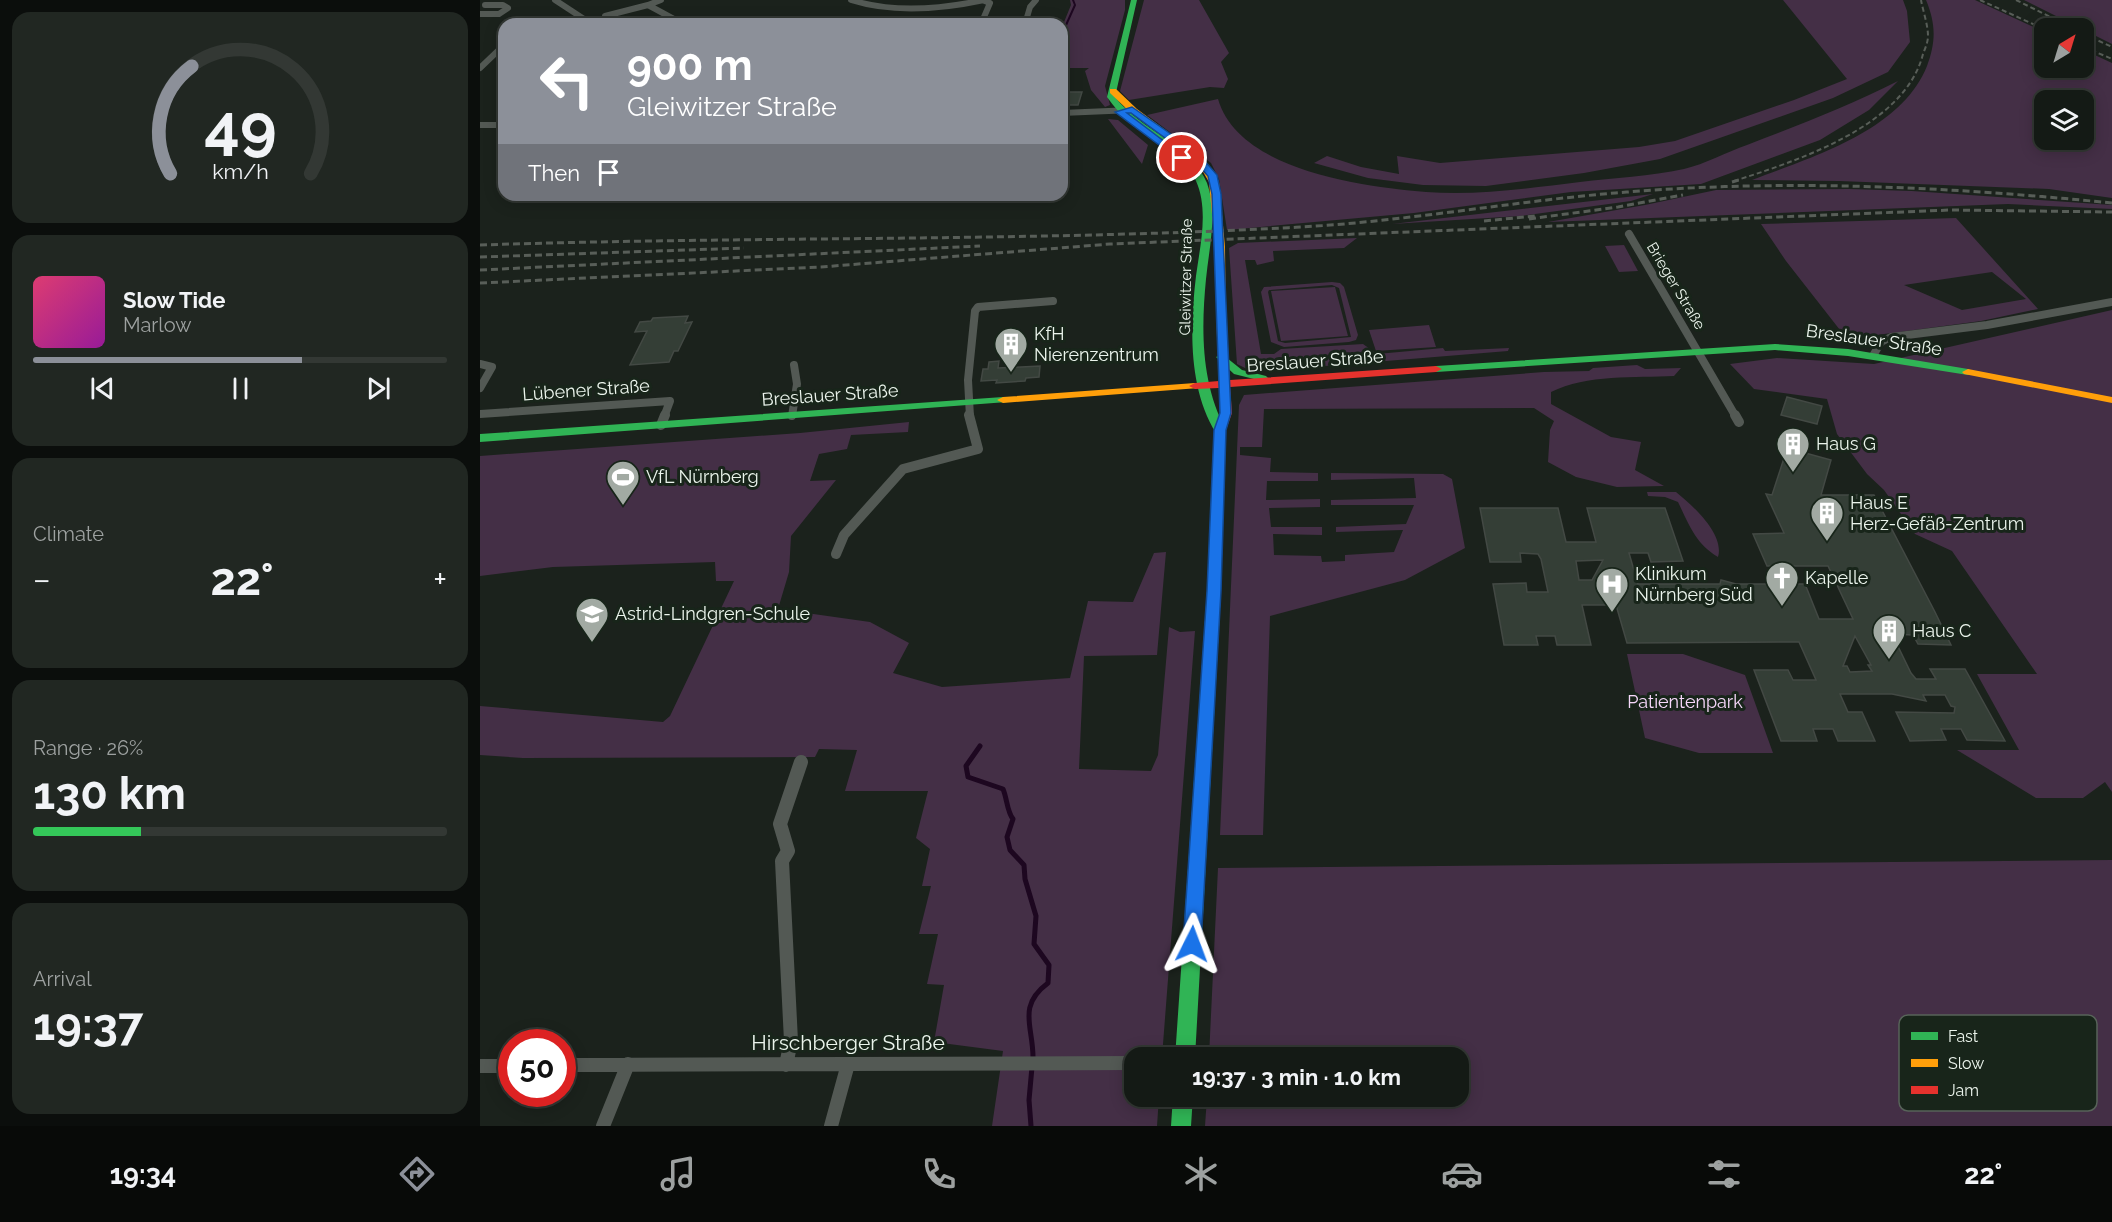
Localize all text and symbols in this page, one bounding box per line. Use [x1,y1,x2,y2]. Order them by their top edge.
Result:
north arrow [2034,18,2094,78]
map controls [2034,18,2094,150]
text: 900 m [627,41,753,90]
icon: left [528,42,606,120]
text: 49 [204,90,276,164]
button: layers [2034,90,2094,150]
text: Gleiwitzer Straße [627,91,837,122]
pin [1156,132,1207,183]
icon: arrive [1165,141,1198,174]
icon: arrive [592,156,625,189]
text: km/h [212,160,268,185]
text: Then [528,160,580,186]
street label: Gleiwitzer Straße [1176,218,1196,335]
street label: Brieger Straße [1643,239,1709,333]
text: Slow Tide [123,287,225,313]
text: Marlow [123,313,192,337]
street label: Breslauer Straße [1805,320,1944,360]
place label: KfH Nierenzentrum [1034,323,1159,365]
building icon: KfH Nierenzentrum [993,326,1029,373]
street label: Breslauer Straße [1246,345,1385,376]
icon: previous [86,372,119,405]
icon: pause [224,372,257,405]
icon: next [362,372,395,405]
street label: Lübener Straße [522,375,651,404]
street label: Breslauer Straße [761,379,900,410]
building icon: Haus G [1775,426,1811,473]
place label: Haus G [1816,433,1876,454]
sports icon: VfL Nürnberg [605,459,641,506]
place label: VfL Nürnberg [646,466,759,487]
place label: Haus E Herz-Gefäß-Zentrum [1850,492,2024,534]
building icon: Haus E Herz-Gefäß-Zentrum [1809,495,1845,542]
text: Climate [33,522,104,546]
text: 22° [210,553,274,606]
text: − [33,560,51,599]
text: + [433,560,447,599]
church icon: Kapelle [1764,560,1800,607]
place label: Klinikum Nürnberg Süd [1635,563,1753,605]
hospital icon: Klinikum Nürnberg Süd [1594,566,1630,613]
place label: Kapelle [1805,567,1869,588]
school or university icon: Astrid-Lindgren-Schule [574,596,610,643]
place label: Astrid-Lindgren-Schule [615,603,811,624]
building icon: Haus C [1871,613,1907,660]
place label: Haus C [1912,620,1971,641]
park label: Patientenpark [1627,691,1743,712]
text: Range · 26% [33,736,143,760]
text: 130 km [33,767,186,820]
position arrow [1160,912,1224,976]
text: Arrival [33,967,92,991]
text: 19:37 [33,998,143,1051]
legend [1899,1015,2097,1111]
text: Fast [1948,1027,1979,1046]
speed limit sign: 50 [498,1029,576,1107]
street label: Hirschberger Straße [751,1030,945,1055]
text: Slow [1948,1054,1984,1073]
text: 19:37 · 3 min · 1.0 km [1192,1064,1401,1090]
text: Jam [1948,1081,1979,1100]
icon: directions [396,1153,438,1195]
icon: music [657,1153,699,1195]
icon: phone [918,1153,960,1195]
icon: climate [1180,1153,1222,1195]
icon: car [1441,1153,1483,1195]
icon: filters [1703,1153,1745,1195]
text: 19:34 [110,1159,176,1190]
text: 22° [1964,1159,2002,1190]

